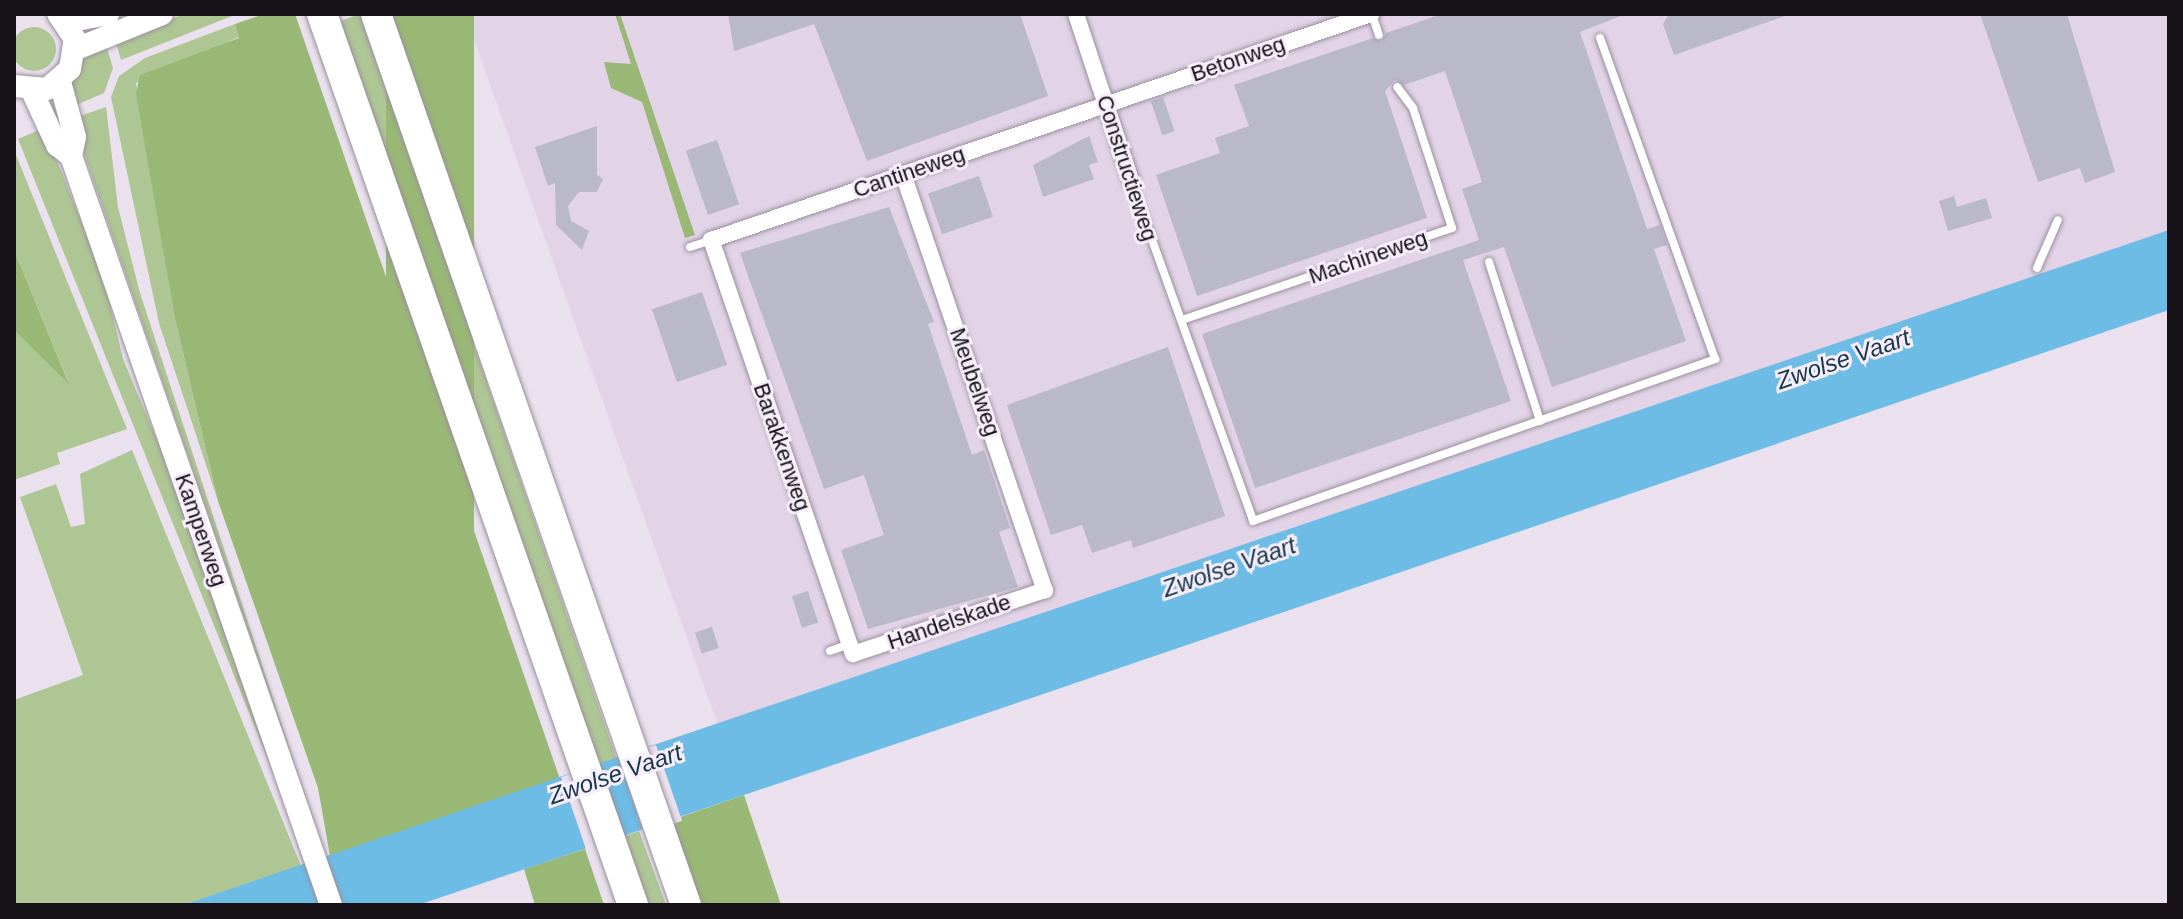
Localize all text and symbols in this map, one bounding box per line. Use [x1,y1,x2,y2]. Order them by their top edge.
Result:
street label: Betonweg [1187,31,1289,87]
street label: Constructieweg [1091,92,1163,244]
street label: Cantineweg [850,141,968,203]
street label: Machineweg [1305,224,1431,290]
water label: Zwolse Vaart [1773,323,1913,395]
street label: Meubelweg [944,325,1006,439]
street label: Barakkenweg [748,380,816,514]
street label: Kamperweg [169,470,233,590]
water label: Zwolse Vaart [1159,531,1299,603]
street label: Handelskade [884,589,1014,655]
water label: Zwolse Vaart [545,738,685,810]

